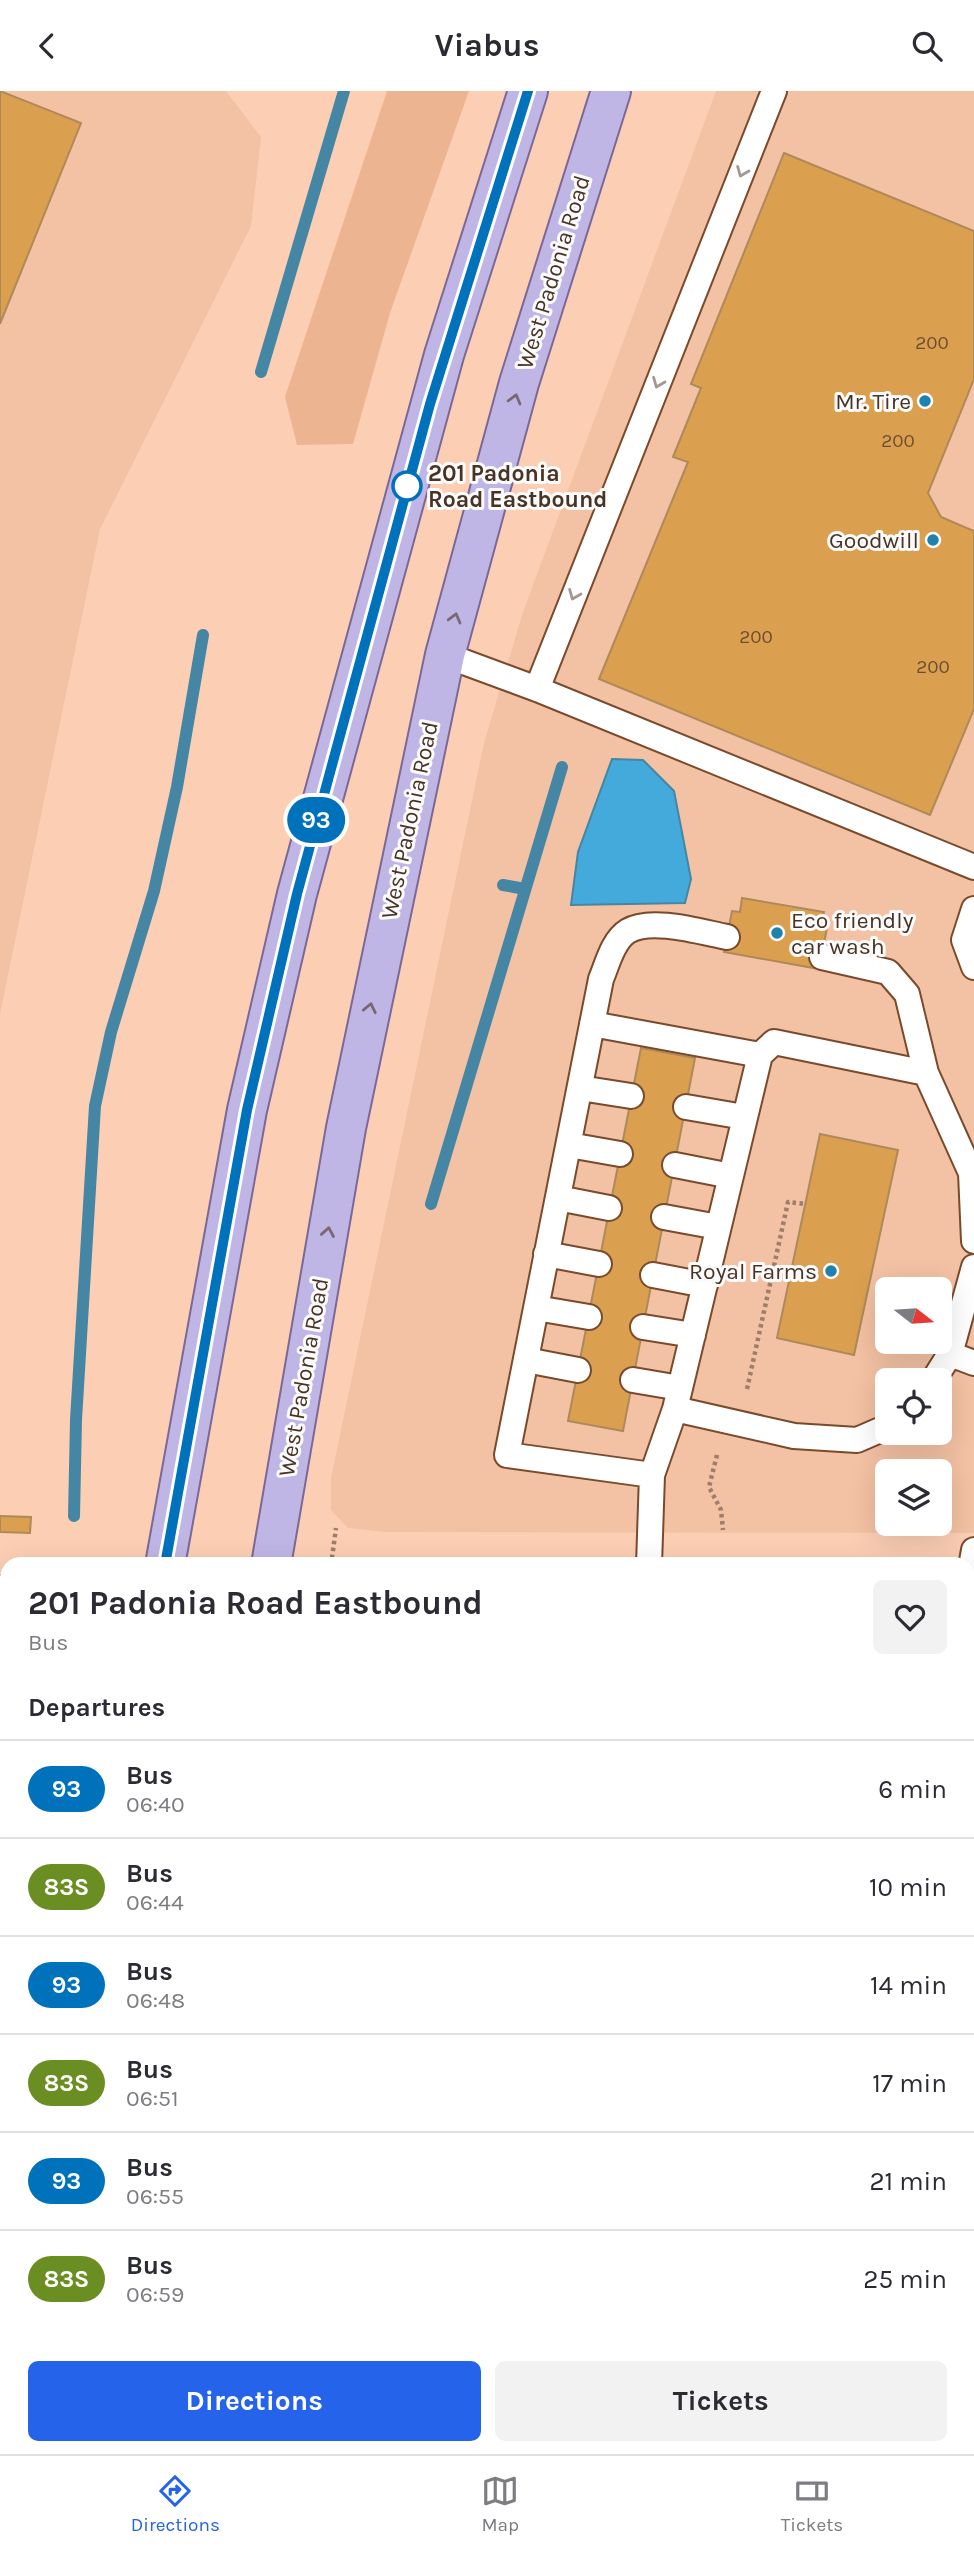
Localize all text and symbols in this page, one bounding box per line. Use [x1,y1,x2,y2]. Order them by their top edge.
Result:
icon: back [28,27,66,65]
text: Viabus [434,27,540,64]
icon: search [908,27,946,65]
one-way arrow [736,165,750,177]
street label: West Padonia Road [511,172,596,372]
house number: 200 [915,332,949,354]
one-way arrow [652,377,666,389]
place label: Mr. Tire [835,388,911,415]
one-way arrow [507,393,521,405]
marker: Mr. Tire [917,393,933,409]
house number: 200 [881,430,915,452]
place label: 201 Padonia Road Eastbound [428,460,607,513]
marker: 201 Padonia Road Eastbound [392,471,422,501]
place label: Goodwill [829,527,919,554]
marker: Goodwill [925,532,941,548]
one-way arrow [568,588,582,600]
one-way arrow [447,612,461,624]
house number: 200 [739,626,773,648]
house number: 200 [916,656,950,678]
street label: West Padonia Road [375,719,444,921]
line badge: 93 [284,797,348,843]
text: 93 [301,806,331,834]
place label: Eco friendly car wash [791,907,914,960]
marker: Eco friendly car wash [769,925,785,941]
one-way arrow [362,1002,377,1014]
one-way arrow [320,1226,335,1237]
place label: Royal Farms [689,1258,817,1285]
marker: Royal Farms [823,1263,839,1279]
street label: West Padonia Road [273,1276,334,1479]
north arrow [875,1277,952,1355]
map controls [875,1277,952,1536]
button: locate [875,1368,952,1445]
button: layers [875,1459,952,1536]
button: heart [873,1580,947,1654]
text: 201 Padonia Road Eastbound [28,1584,483,1622]
text: Bus [28,1629,68,1656]
text: Departures [28,1692,165,1723]
text: Bus [126,1760,173,1791]
text: 6 min [878,1774,947,1805]
text: 93 [52,1775,81,1803]
text: 06:40 [126,1791,185,1818]
text: Bus [126,1858,173,1889]
text: 10 min [869,1872,947,1903]
text: 83S [44,1873,89,1901]
text: 06:44 [126,1889,184,1916]
text: Bus [126,1956,173,1987]
text: 14 min [870,1970,947,2001]
text: 93 [52,1971,81,1999]
text: 06:48 [126,1987,185,2014]
text: Bus [126,2054,173,2085]
text: 17 min [872,2068,947,2099]
text: 83S [44,2069,89,2097]
text: 06:51 [126,2085,179,2112]
text: Bus [126,2152,173,2183]
text: 21 min [869,2166,947,2197]
text: 93 [52,2167,81,2195]
text: 06:55 [126,2183,184,2210]
text: Bus [126,2250,173,2281]
text: 25 min [863,2264,947,2295]
text: 83S [44,2265,89,2293]
text: 06:59 [126,2281,184,2308]
button: Directions [28,2361,481,2441]
button: Tickets [495,2361,947,2441]
tab: Directions [131,2472,220,2536]
tab: Map [481,2472,519,2536]
tab: Tickets [781,2472,843,2536]

